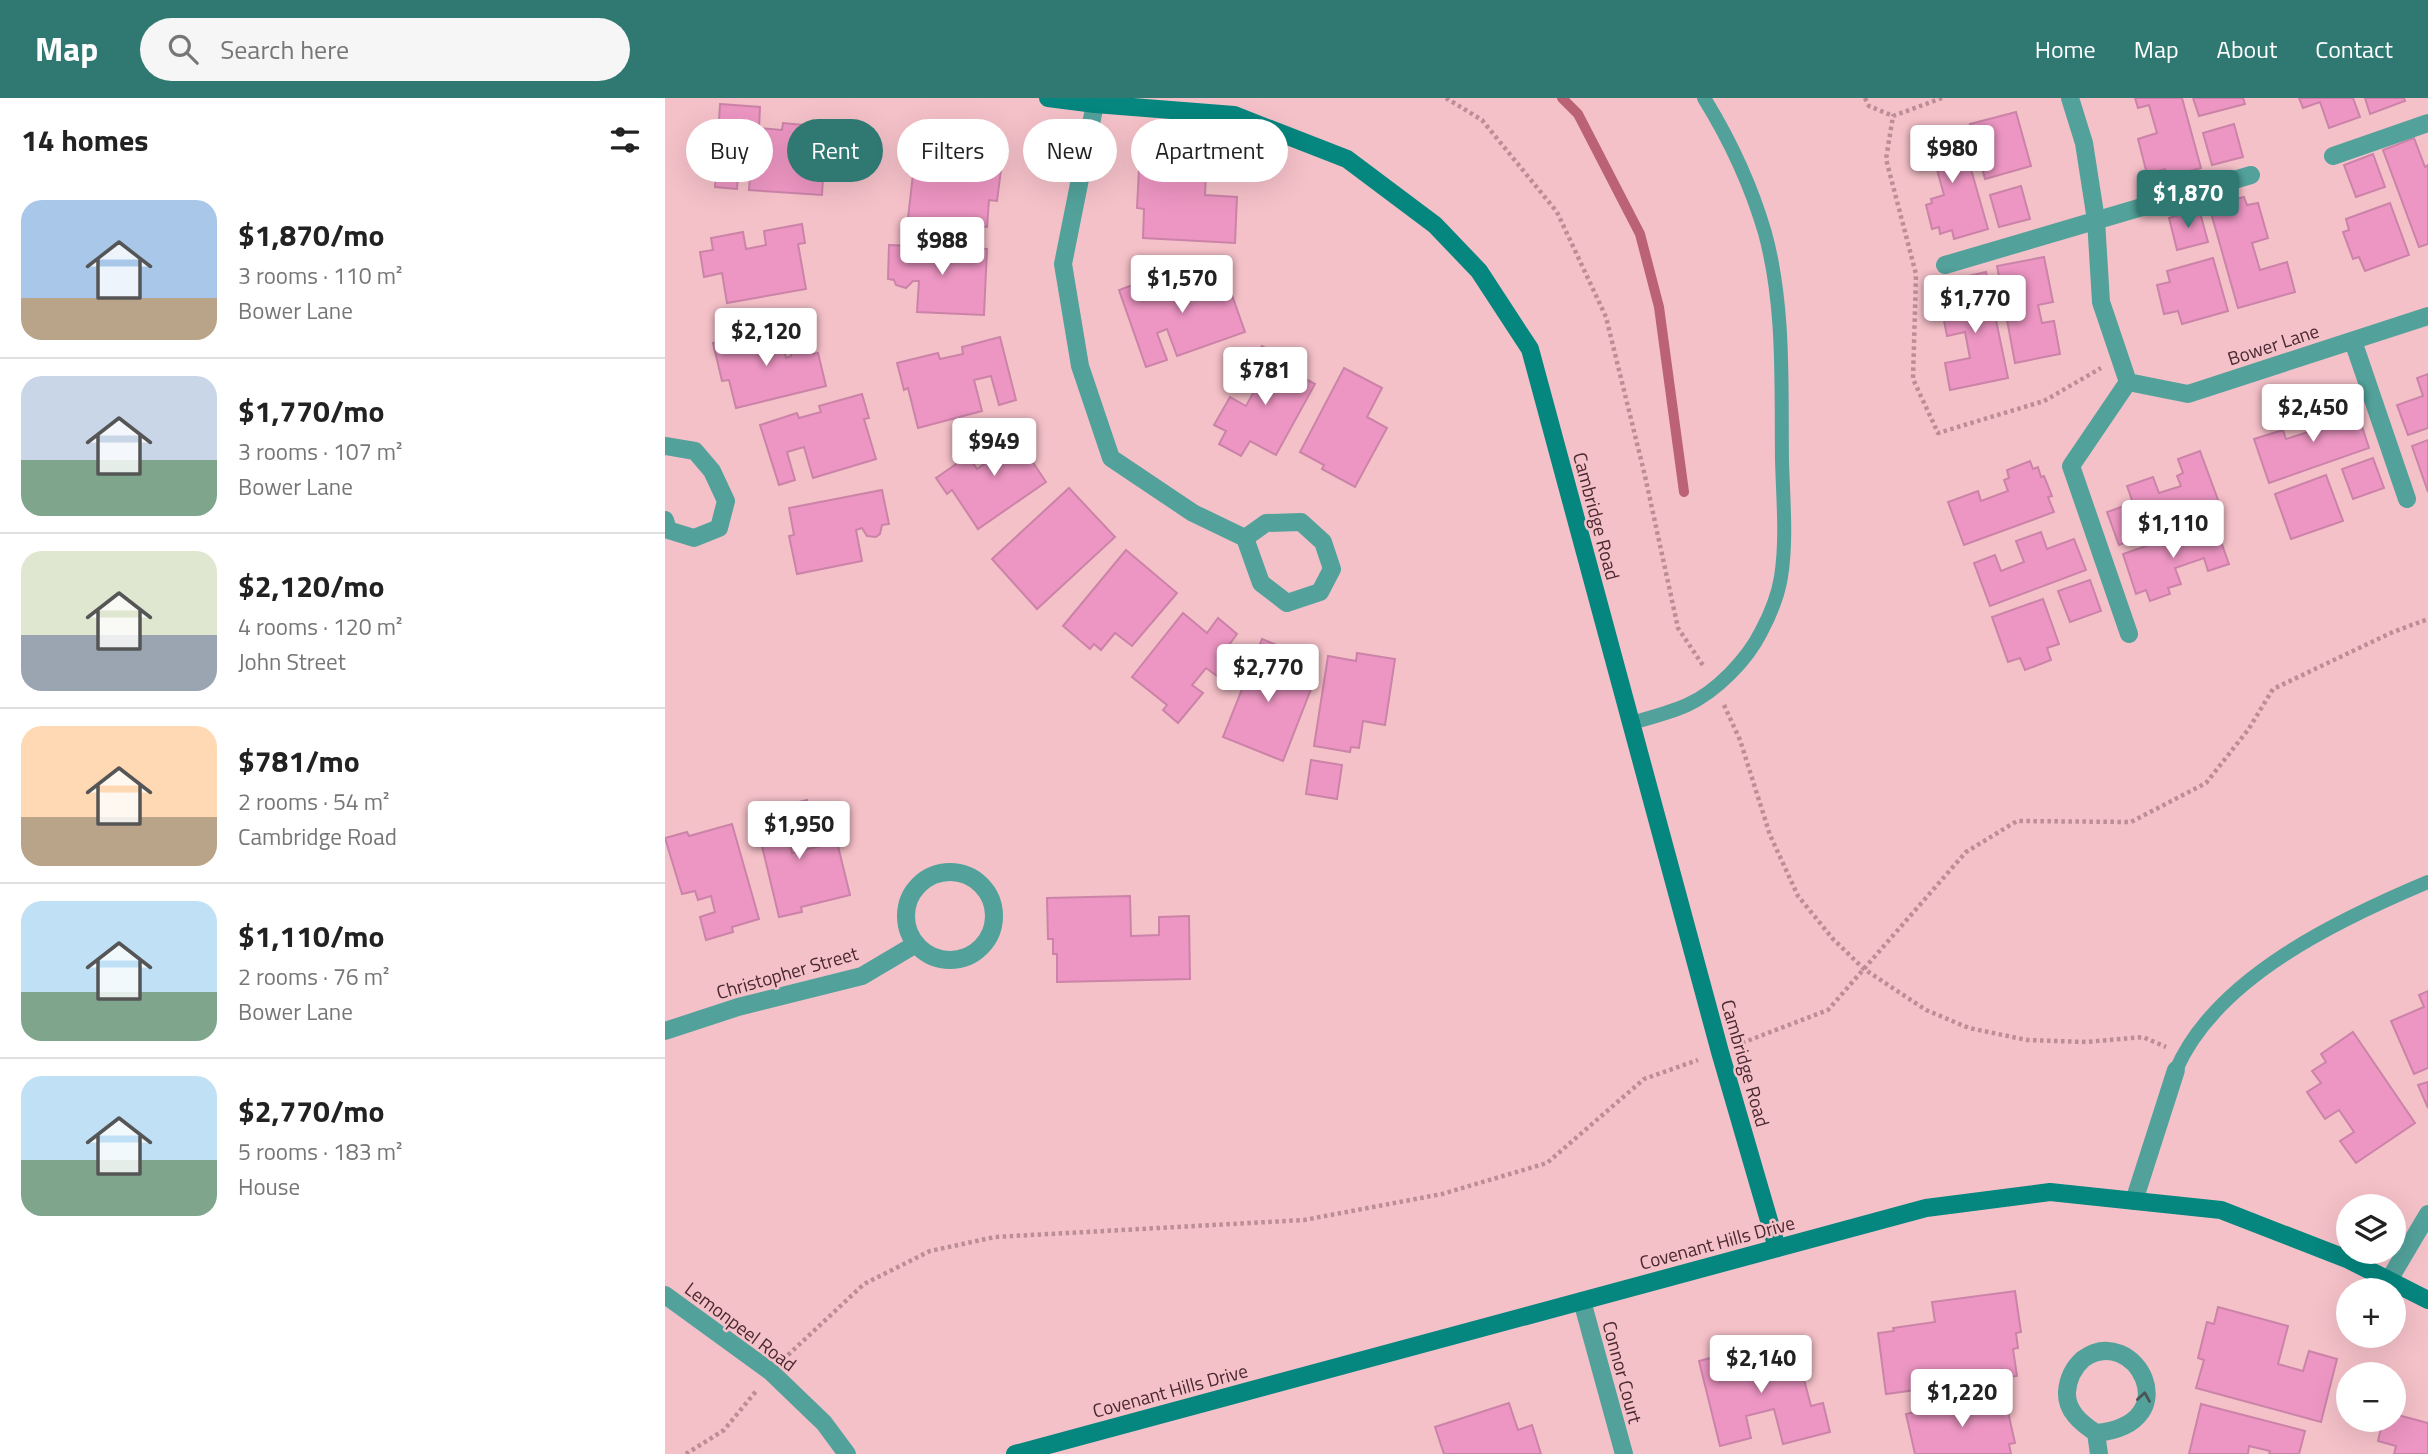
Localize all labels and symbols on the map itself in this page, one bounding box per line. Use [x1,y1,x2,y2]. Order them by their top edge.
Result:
pin: $980 [1911,126,1993,185]
pin: $1,870 [2131,170,2245,230]
pin: $988 [901,218,983,277]
pin: $1,570 [1125,256,1239,315]
pin: $1,770 [1918,275,2032,335]
pin: $2,120 [709,308,823,368]
street label: Bower Lane [2223,316,2323,372]
pin: $781 [1224,348,1306,407]
pin: $2,450 [2256,384,2370,444]
pin: $949 [953,418,1035,478]
street label: Cambridge Road [1566,449,1628,583]
pin: $1,110 [2116,500,2230,560]
pin: $2,770 [1211,644,1325,704]
pin: $1,950 [742,802,856,861]
street label: Christopher Street [713,938,862,1006]
street label: Cambridge Road [1714,996,1778,1130]
street label: Covenant Hills Drive [1636,1207,1798,1277]
street label: Lemonpeel Road [679,1274,803,1378]
street label: Connor Court [1595,1318,1651,1427]
pin: $2,140 [1704,1336,1818,1395]
street label: Covenant Hills Drive [1089,1355,1251,1425]
pin: $1,220 [1905,1370,2019,1429]
one-way arrow [2136,1391,2151,1403]

